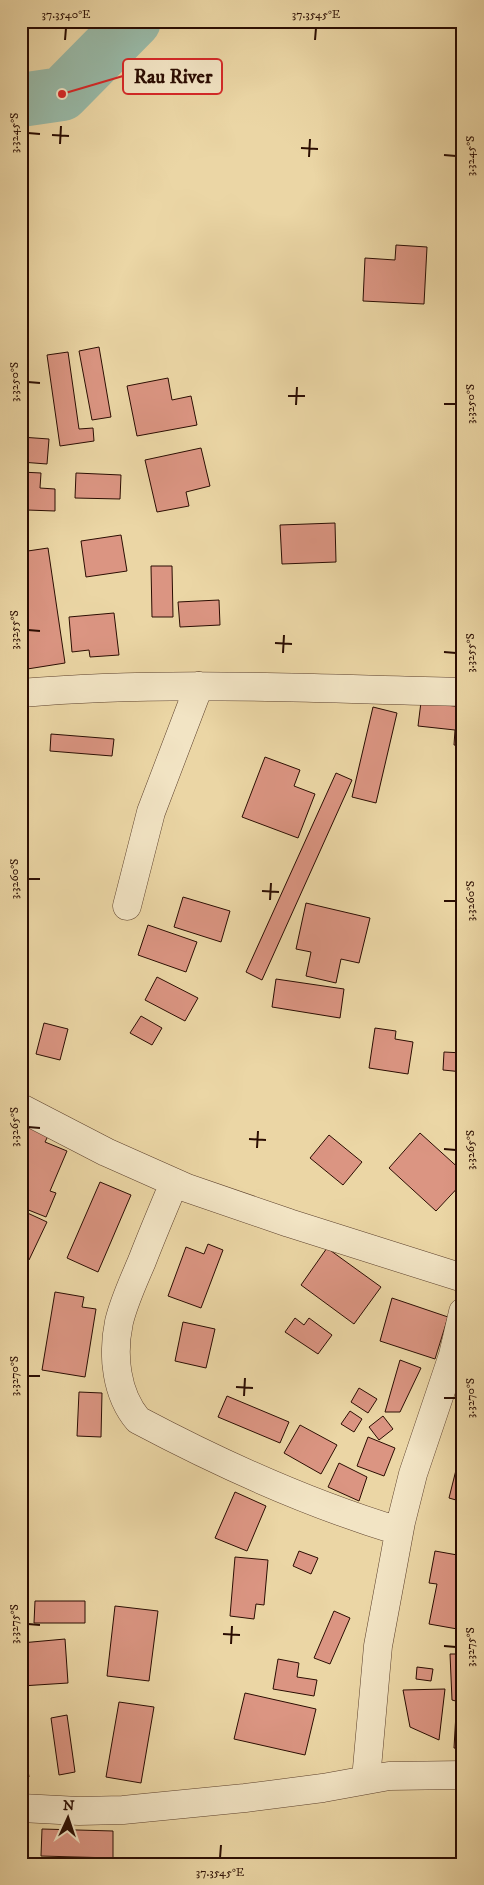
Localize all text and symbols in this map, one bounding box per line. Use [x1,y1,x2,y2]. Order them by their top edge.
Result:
text: 37.3540°E [41,7,91,22]
text: 37.3545°E [292,7,341,22]
callout: Rau River [123,59,222,94]
text: Rau River [134,65,213,90]
text: 3.3245°S [7,113,22,153]
text: 3.3245°S [463,136,478,176]
text: 3.3250°S [7,362,22,402]
text: 3.3250°S [463,384,478,424]
text: 3.3255°S [7,610,22,650]
text: 3.3255°S [463,633,478,673]
text: 3.3260°S [7,859,22,899]
text: 3.3260°S [463,881,478,921]
text: 3.3265°S [7,1107,22,1147]
text: 3.3265°S [463,1130,478,1170]
text: 3.3270°S [7,1356,22,1396]
text: 3.3270°S [463,1378,478,1418]
text: 3.3275°S [7,1604,22,1644]
text: 3.3275°S [463,1627,478,1667]
north arrow [42,1792,92,1842]
text: N [62,1797,75,1815]
text: 37.3545°E [196,1865,245,1880]

